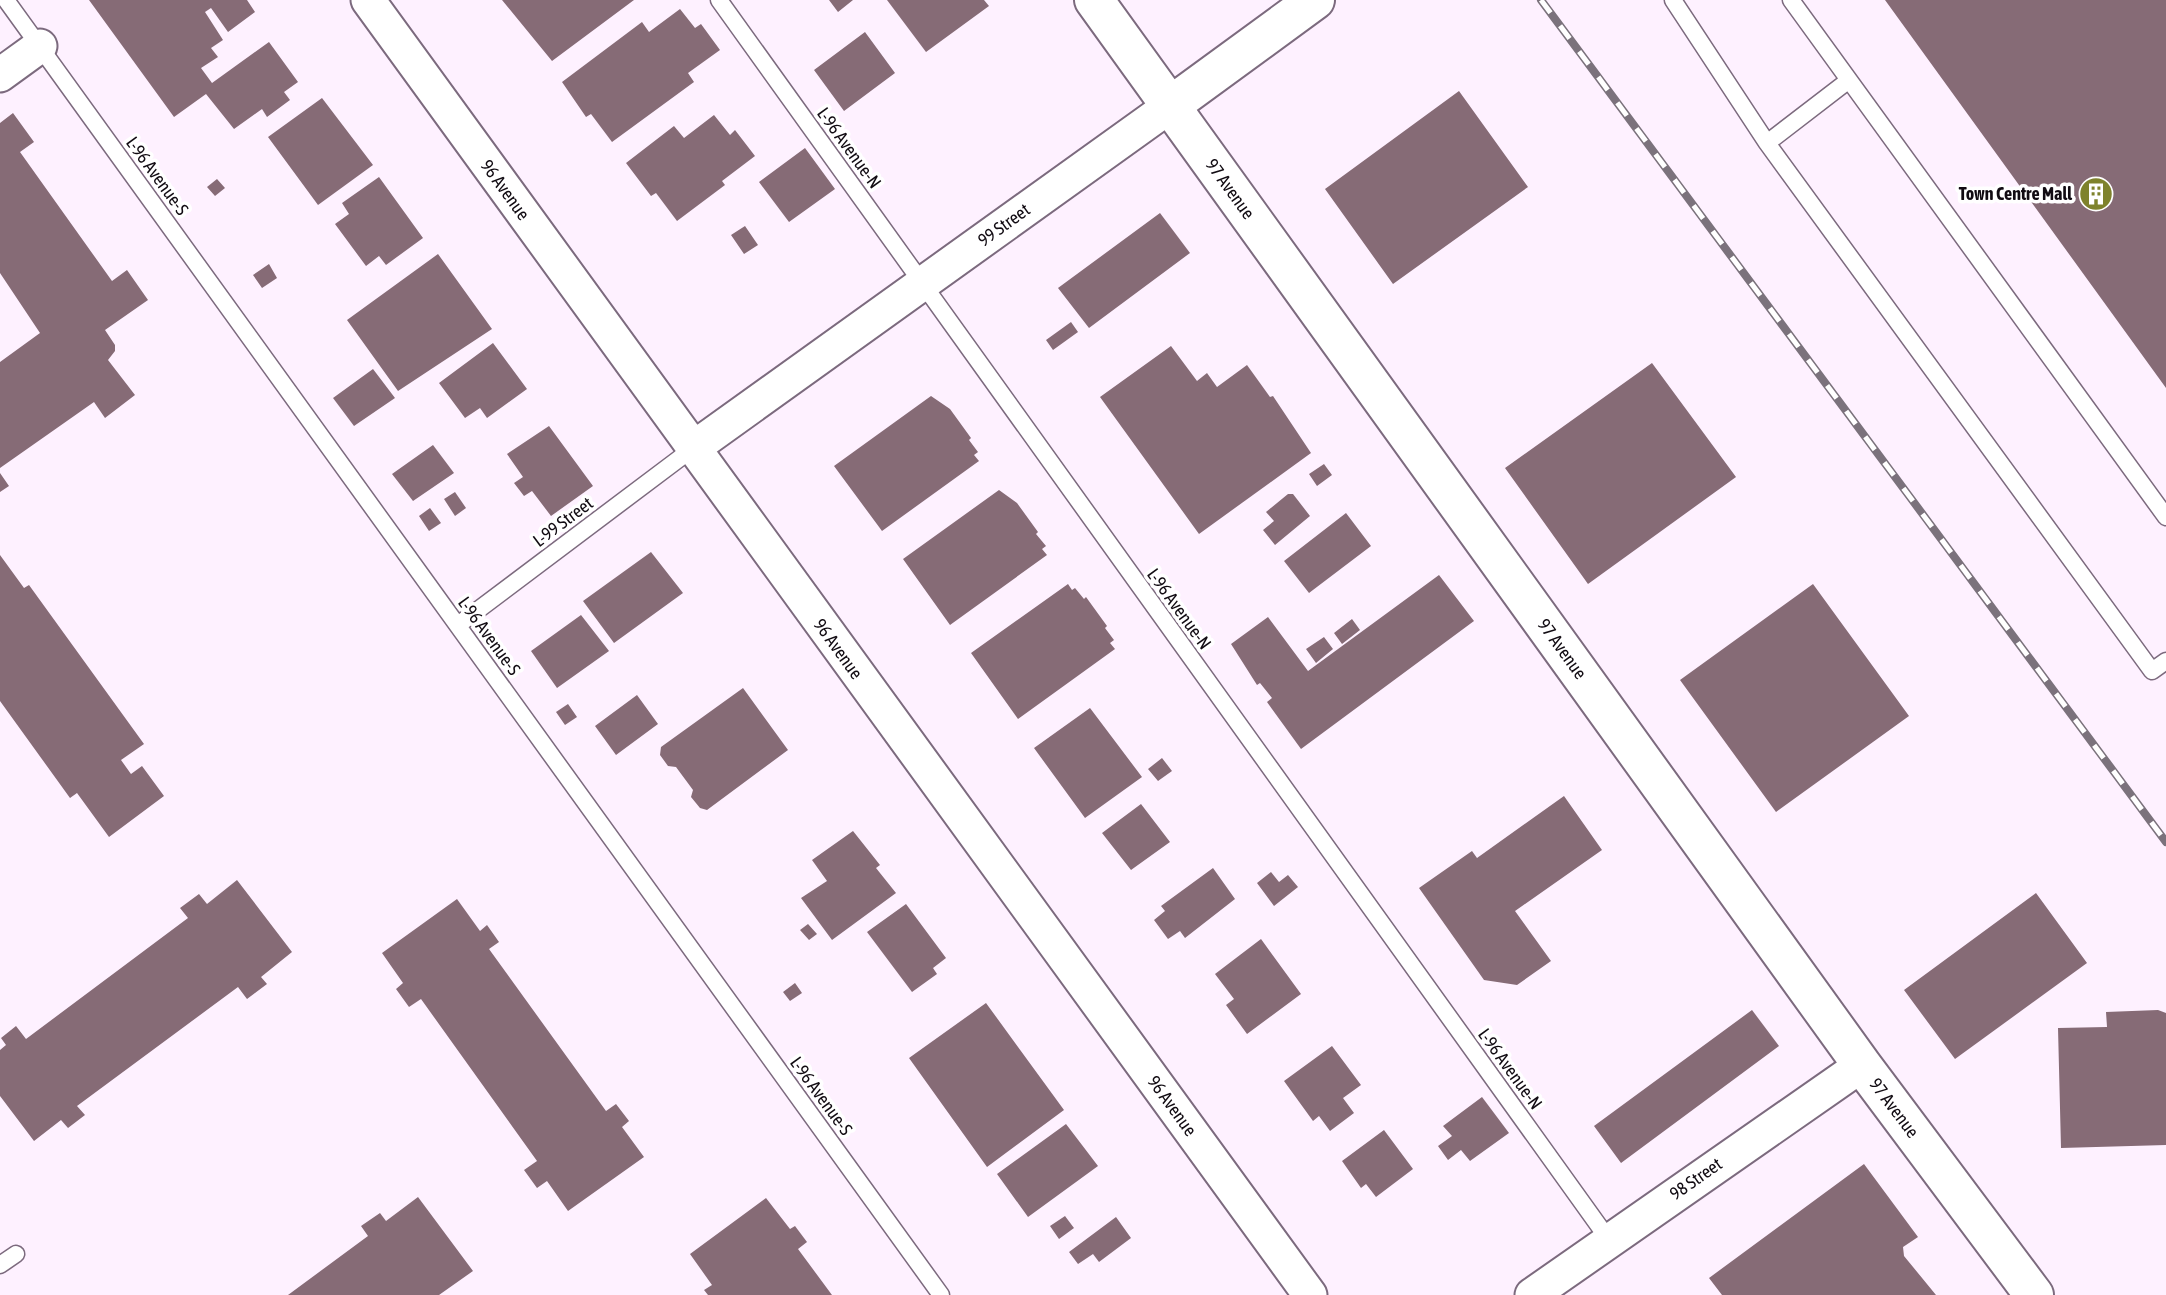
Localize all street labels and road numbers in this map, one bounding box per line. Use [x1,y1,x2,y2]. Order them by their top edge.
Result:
street label: L-96 Avenue-N [813,103,886,192]
street label: L-96 Avenue-S [122,132,193,219]
street label: 97 Avenue [1202,155,1259,223]
street label: 96 Avenue [477,156,534,224]
street label: 99 Street [974,199,1034,250]
street label: L-99 Street [529,492,597,551]
street label: L-96 Avenue-N [1143,564,1216,653]
street label: L-96 Avenue-S [454,592,525,679]
street label: 96 Avenue [810,615,867,683]
street label: 97 Avenue [1534,615,1591,683]
street label: L-96 Avenue-N [1474,1024,1547,1113]
street label: L-96 Avenue-S [786,1052,857,1139]
street label: 96 Avenue [1144,1072,1201,1140]
street label: 97 Avenue [1865,1074,1924,1142]
street label: 98 Street [1666,1153,1726,1204]

